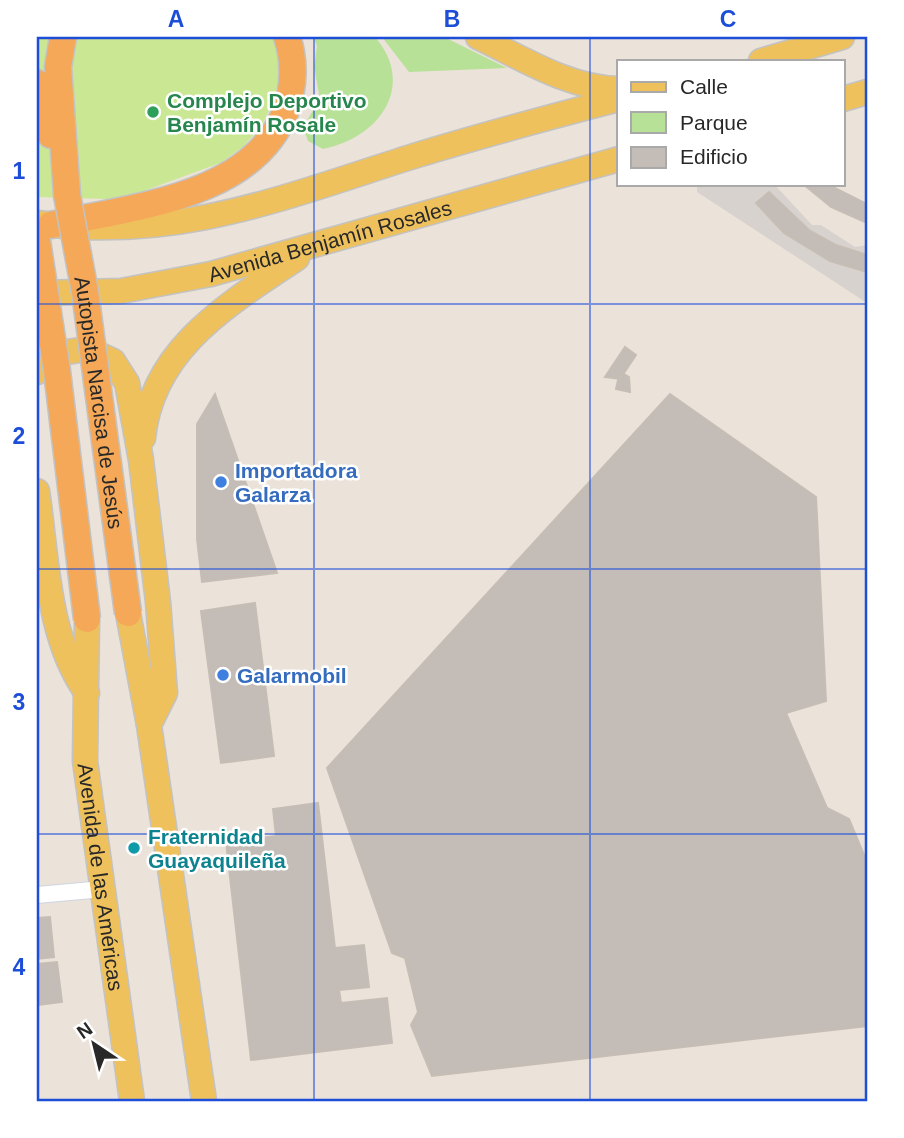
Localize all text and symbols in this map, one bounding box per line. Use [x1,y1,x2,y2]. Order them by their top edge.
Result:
text: A [168,6,184,32]
text: B [444,6,460,32]
text: C [720,6,736,32]
legend [617,60,844,186]
text: Calle [680,75,728,98]
place label: Complejo Deportivo Benjamín Rosale [167,89,367,136]
marker: Complejo Deportivo Benjamín Rosale [145,104,161,120]
text: Parque [680,111,748,134]
text: Edificio [680,145,748,168]
text: 1 [13,158,26,184]
street label: Avenida Benjamín Rosales [205,195,454,286]
street label: Autopista Narcisa de Jesús [71,274,128,530]
text: 2 [13,423,25,449]
place label: Importadora Galarza [235,459,358,506]
marker: Importadora Galarza [213,474,229,490]
place label: Galarmobil [237,664,347,687]
marker: Galarmobil [215,667,231,683]
text: 3 [13,689,25,715]
street label: Avenida de las Américas [74,762,128,992]
place label: Fraternidad Guayaquileña [148,825,286,872]
marker: Fraternidad Guayaquileña [126,840,142,856]
text: 4 [13,954,26,980]
north arrow [60,1009,130,1078]
text: N [73,1018,96,1043]

